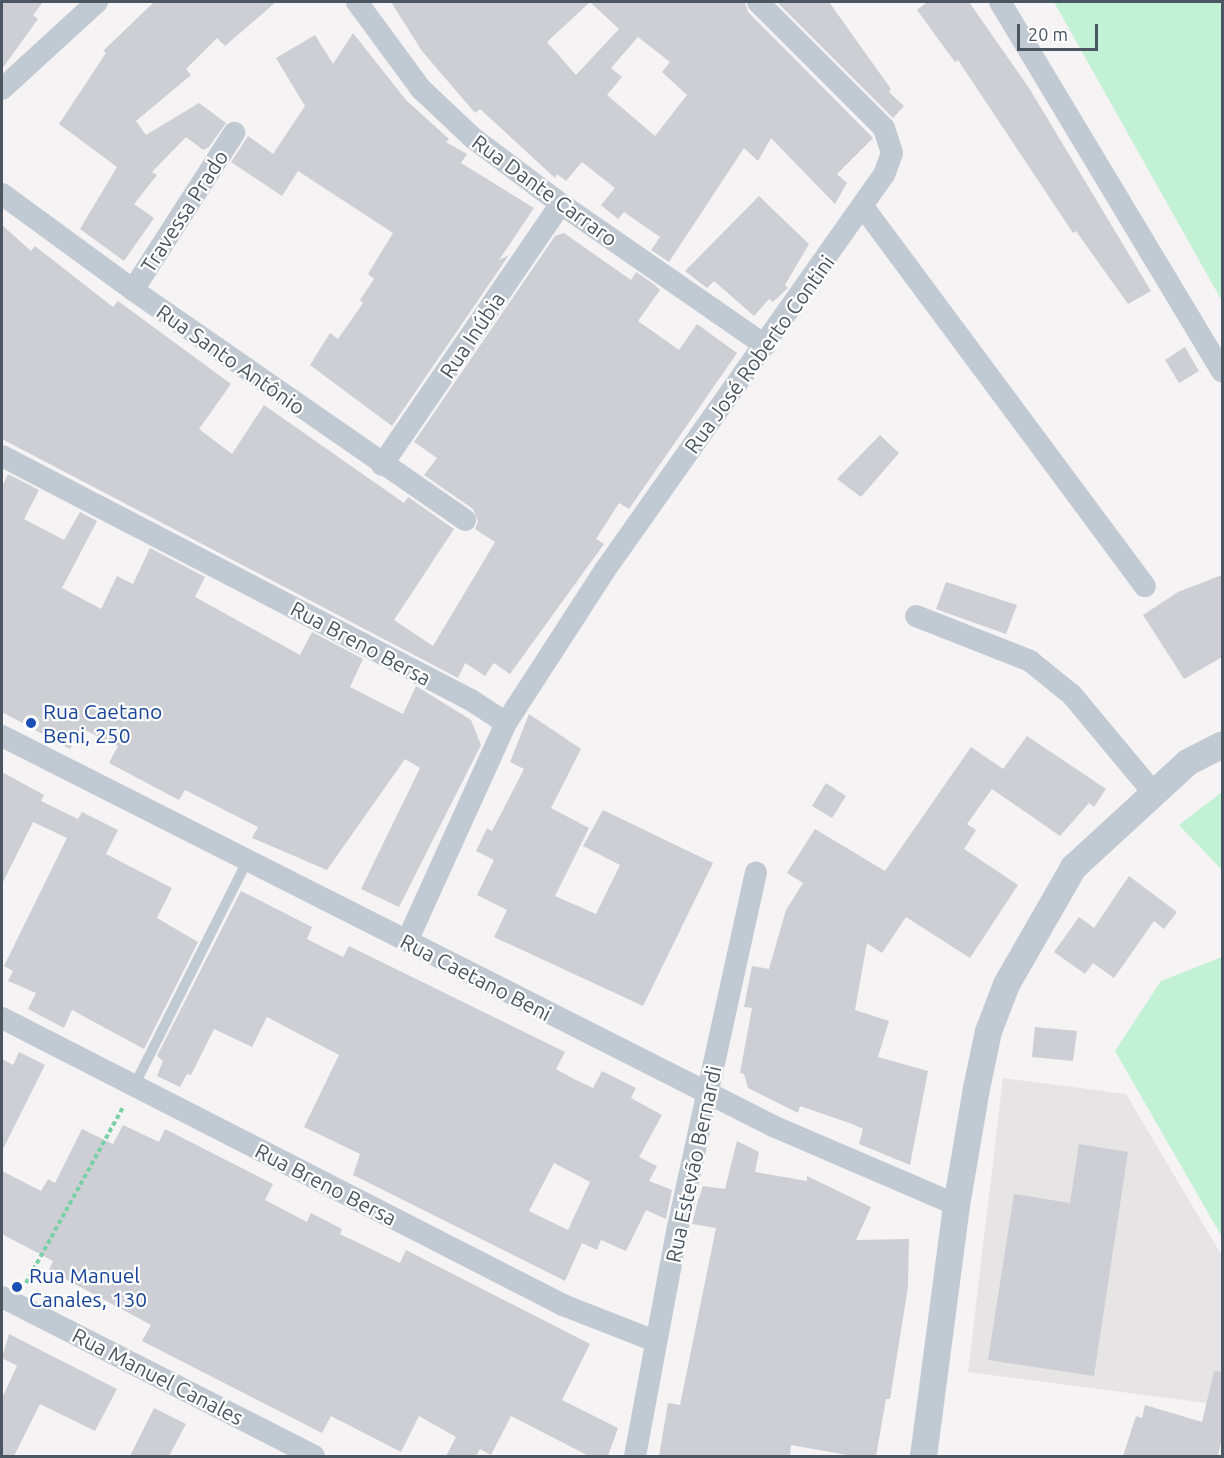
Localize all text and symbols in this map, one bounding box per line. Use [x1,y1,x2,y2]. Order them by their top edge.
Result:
scale bar [1020,12,1101,50]
text: 20 m [1028,24,1068,44]
street label: Rua Dante Carraro [467,129,623,251]
street label: Travessa Prado [135,145,233,277]
street label: Rua José Roberto Contini [679,250,839,458]
street label: Rua Inúbia [434,287,510,383]
street label: Rua Santo Antônio [152,298,310,420]
street label: Rua Breno Bersa [286,595,436,691]
place label: Rua Caetano Beni, 250 [43,698,162,748]
marker: Rua Caetano Beni, 250 [24,716,38,730]
street label: Rua Caetano Beni [396,928,556,1026]
street label: Rua Estevão Bernardi [660,1063,726,1265]
street label: Rua Breno Bersa [251,1137,401,1231]
place label: Rua Manuel Canales, 130 [29,1262,147,1312]
marker: Rua Manuel Canales, 130 [10,1280,24,1294]
street label: Rua Manuel Canales [68,1322,248,1430]

